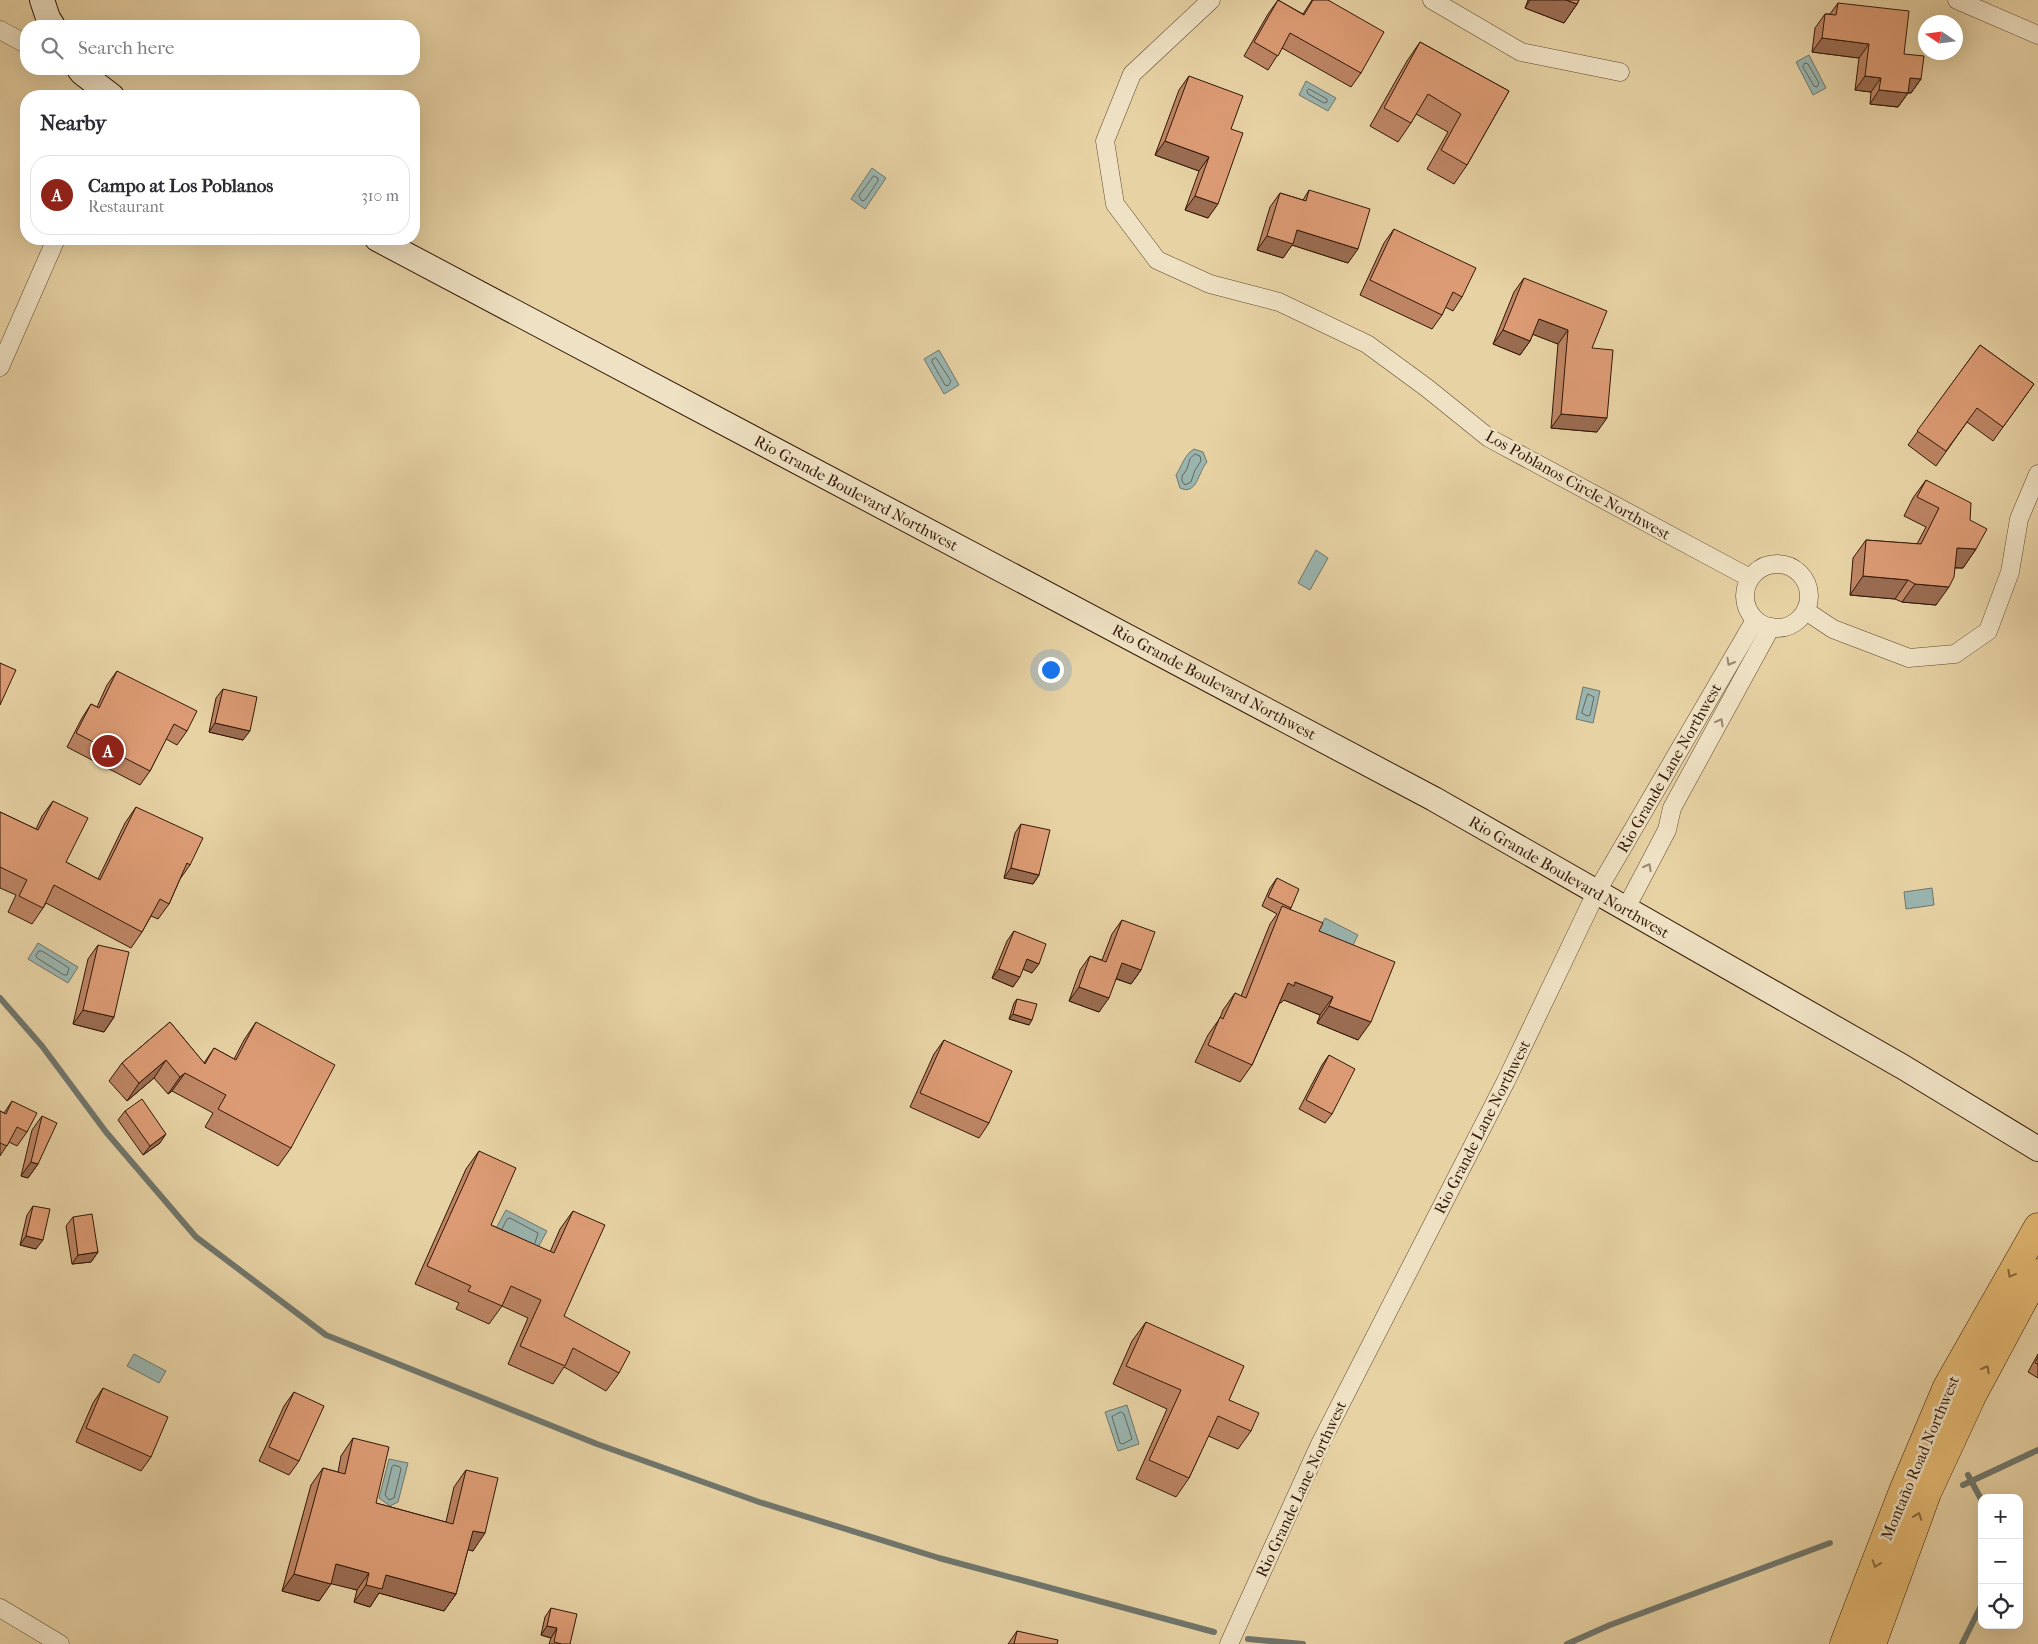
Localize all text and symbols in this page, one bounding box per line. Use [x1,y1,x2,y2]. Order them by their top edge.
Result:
north arrow [1918,15,1963,60]
search box [20,20,420,75]
icon: search [38,34,66,62]
text: Search here [78,37,174,59]
text: Nearby [40,111,106,135]
text: Campo at Los Poblanos [88,175,273,197]
text: A [52,186,62,205]
text: 310 m [361,186,399,205]
text: Restaurant [88,197,164,216]
street label: Los Poblanos Circle Northwest [1482,426,1674,544]
street label: Rio Grande Boulevard Northwest [751,431,961,555]
street label: Rio Grande Boulevard Northwest [1109,620,1319,744]
one-way arrow [1726,656,1736,665]
your location [1038,657,1064,683]
street label: Rio Grande Lane Northwest [1613,680,1725,856]
one-way arrow [1714,718,1724,727]
pin: A [92,732,124,770]
street label: Rio Grande Boulevard Northwest [1465,812,1673,942]
one-way arrow [1642,863,1652,872]
street label: Rio Grande Lane Northwest [1430,1037,1534,1217]
one-way arrow [2007,1269,2017,1278]
one-way arrow [1980,1365,1990,1374]
street label: Montaño Road Northwest [1877,1373,1963,1543]
street label: Rio Grande Lane Northwest [1252,1398,1350,1580]
map controls [1978,1494,2023,1629]
button: + [1978,1494,2023,1539]
one-way arrow [1912,1512,1922,1521]
button: − [1978,1539,2023,1584]
one-way arrow [1872,1559,1882,1567]
button: locate [1978,1584,2023,1629]

